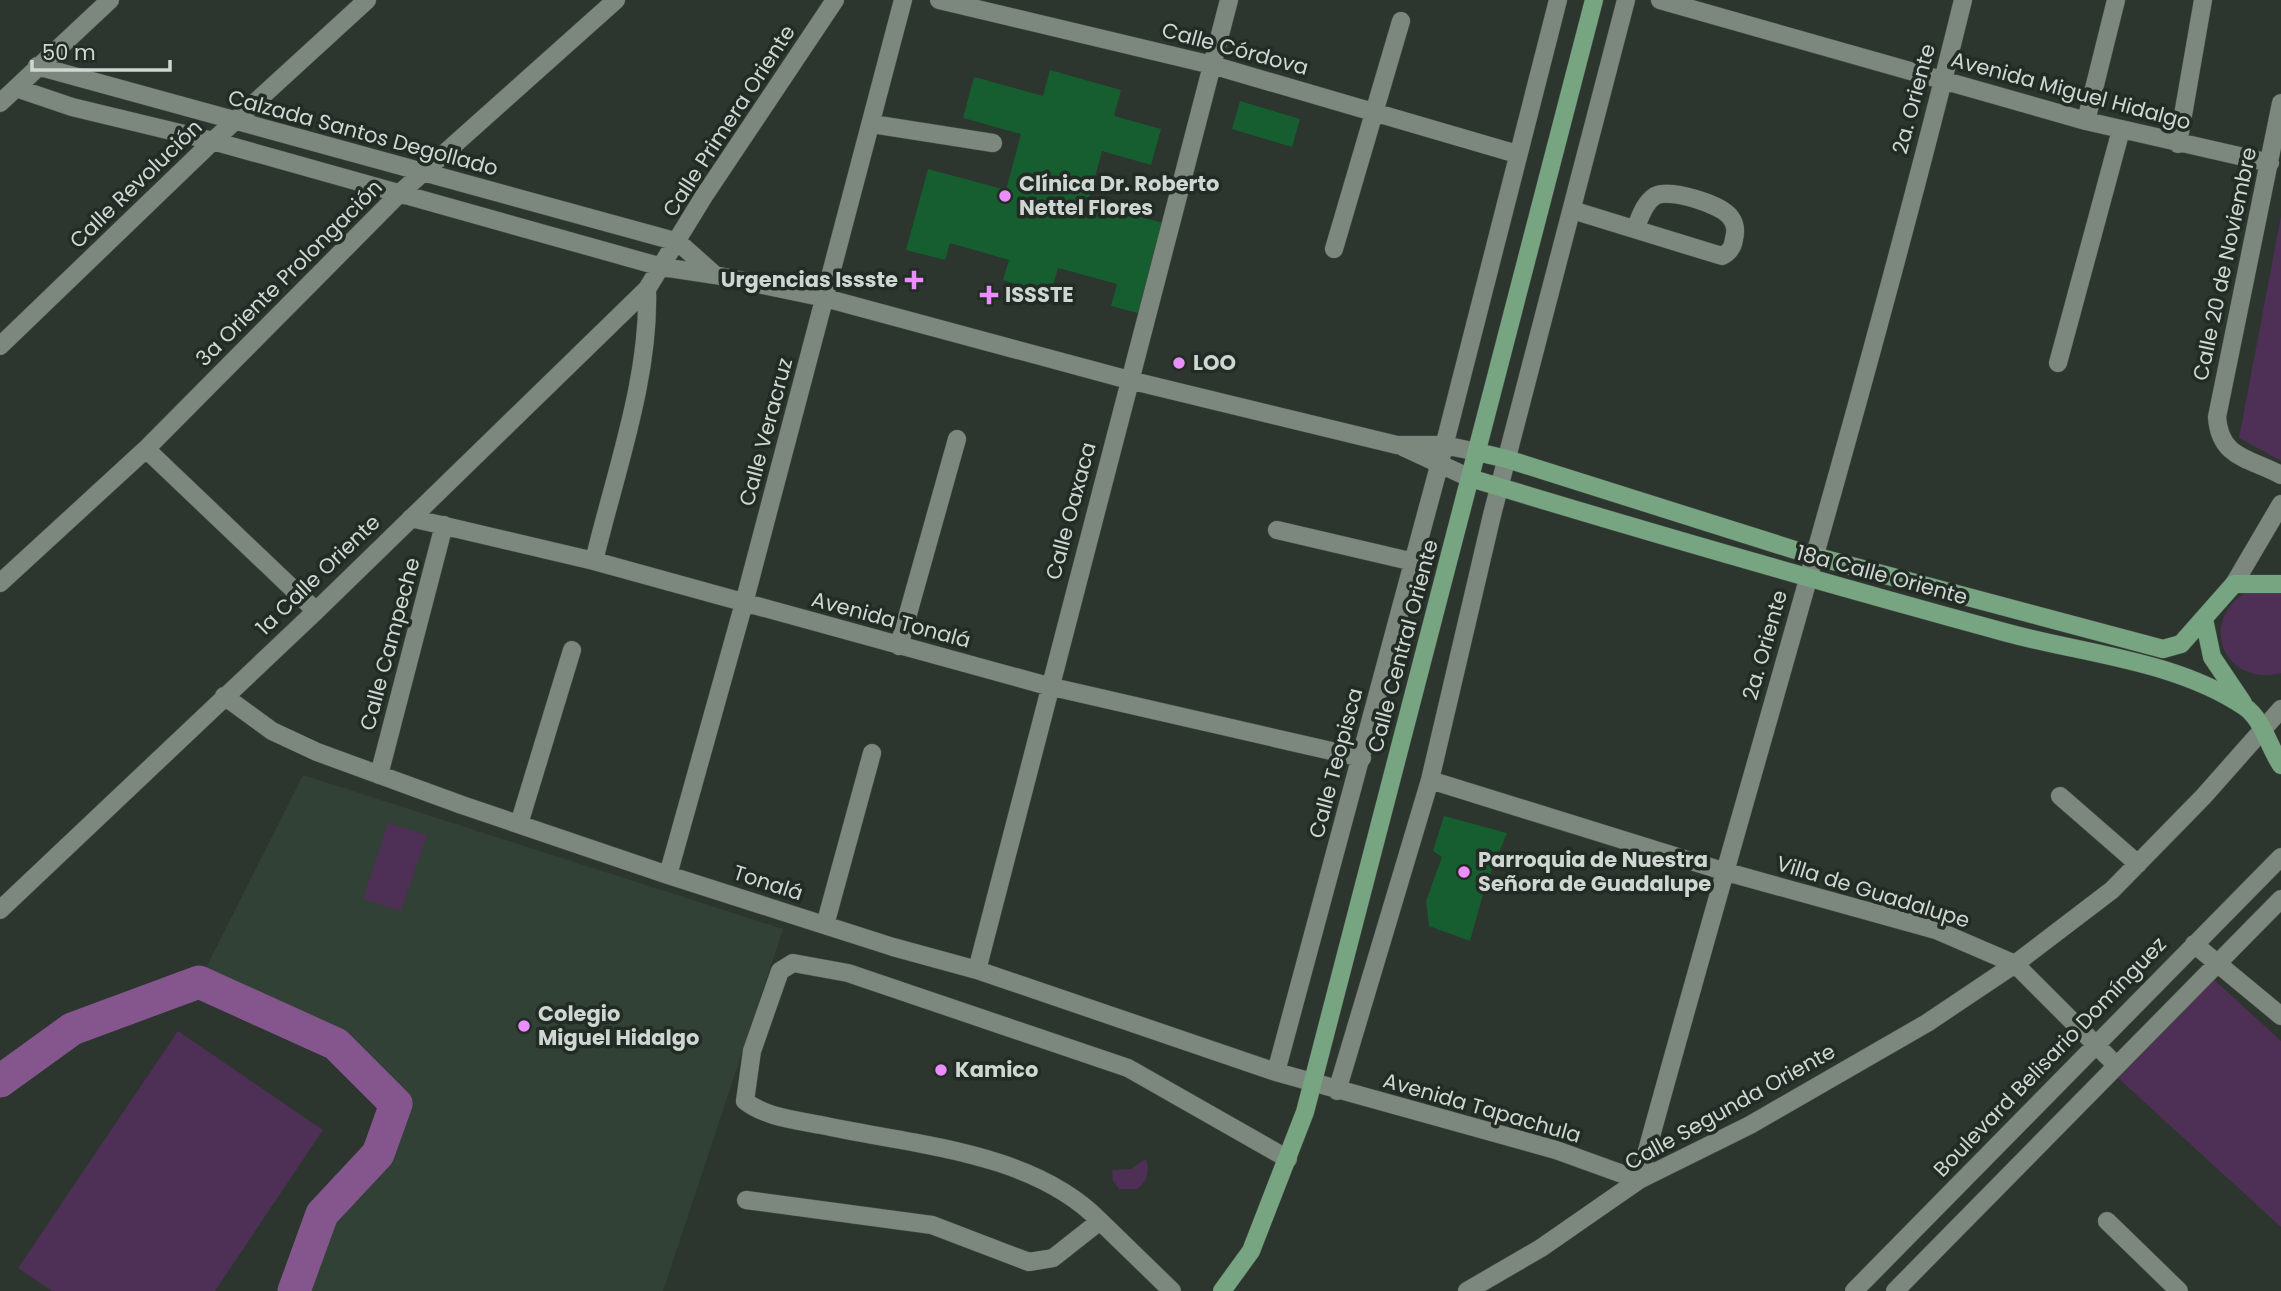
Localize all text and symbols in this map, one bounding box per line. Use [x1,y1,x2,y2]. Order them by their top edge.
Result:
street label: Calle Córdova [1159,15,1312,82]
street label: Calle Primera Oriente [656,19,802,222]
scale bar [32,28,170,72]
text: 50 m [42,38,96,67]
street label: 2a. Oriente [1885,41,1942,157]
street label: Avenida Miguel Hidalgo [1948,45,2194,137]
street label: Calzada Santos Degollado [225,82,501,183]
street label: Calle Revolución [63,113,208,254]
street label: Calle 20 de Noviembre [2186,145,2263,383]
place label: Clínica Dr. Roberto Nettel Flores [1019,169,1220,222]
street label: 3a Oriente Prolongación [189,173,388,372]
marker: Clínica Dr. Roberto Nettel Flores [997,188,1013,204]
place label: Urgencias Issste [721,265,898,294]
marker: Urgencias Issste [904,270,924,290]
place label: ISSSTE [1005,280,1074,309]
marker: ISSSTE [979,285,999,305]
place label: LOO [1193,348,1236,377]
street label: Calle Veracruz [732,355,799,509]
marker: LOO [1171,355,1187,371]
street label: Calle Oaxaca [1038,439,1103,583]
street label: 1a Calle Oriente [249,508,386,642]
street label: Calle Central Oriente [1360,536,1445,755]
street label: 18a Calle Oriente [1793,538,1971,611]
street label: Calle Campeche [352,554,427,734]
street label: Avenida Tonalá [808,584,974,655]
street label: 2a. Oriente [1735,587,1794,703]
street label: Calle Teopisca [1302,685,1370,841]
place label: Parroquia de Nuestra Señora de Guadalupe [1478,845,1711,898]
street label: Villa de Guadalupe [1773,848,1973,935]
street label: Tonalá [730,858,807,907]
marker: Parroquia de Nuestra Señora de Guadalupe [1456,864,1472,880]
street label: Boulevard Belisario Domínguez [1927,930,2173,1183]
place label: Colegio Miguel Hidalgo [538,999,699,1052]
marker: Colegio Miguel Hidalgo [516,1018,532,1034]
street label: Calle Segunda Oriente [1619,1037,1840,1177]
place label: Kamico [955,1055,1038,1084]
marker: Kamico [933,1062,949,1078]
street label: Avenida Tapachula [1380,1065,1584,1150]

